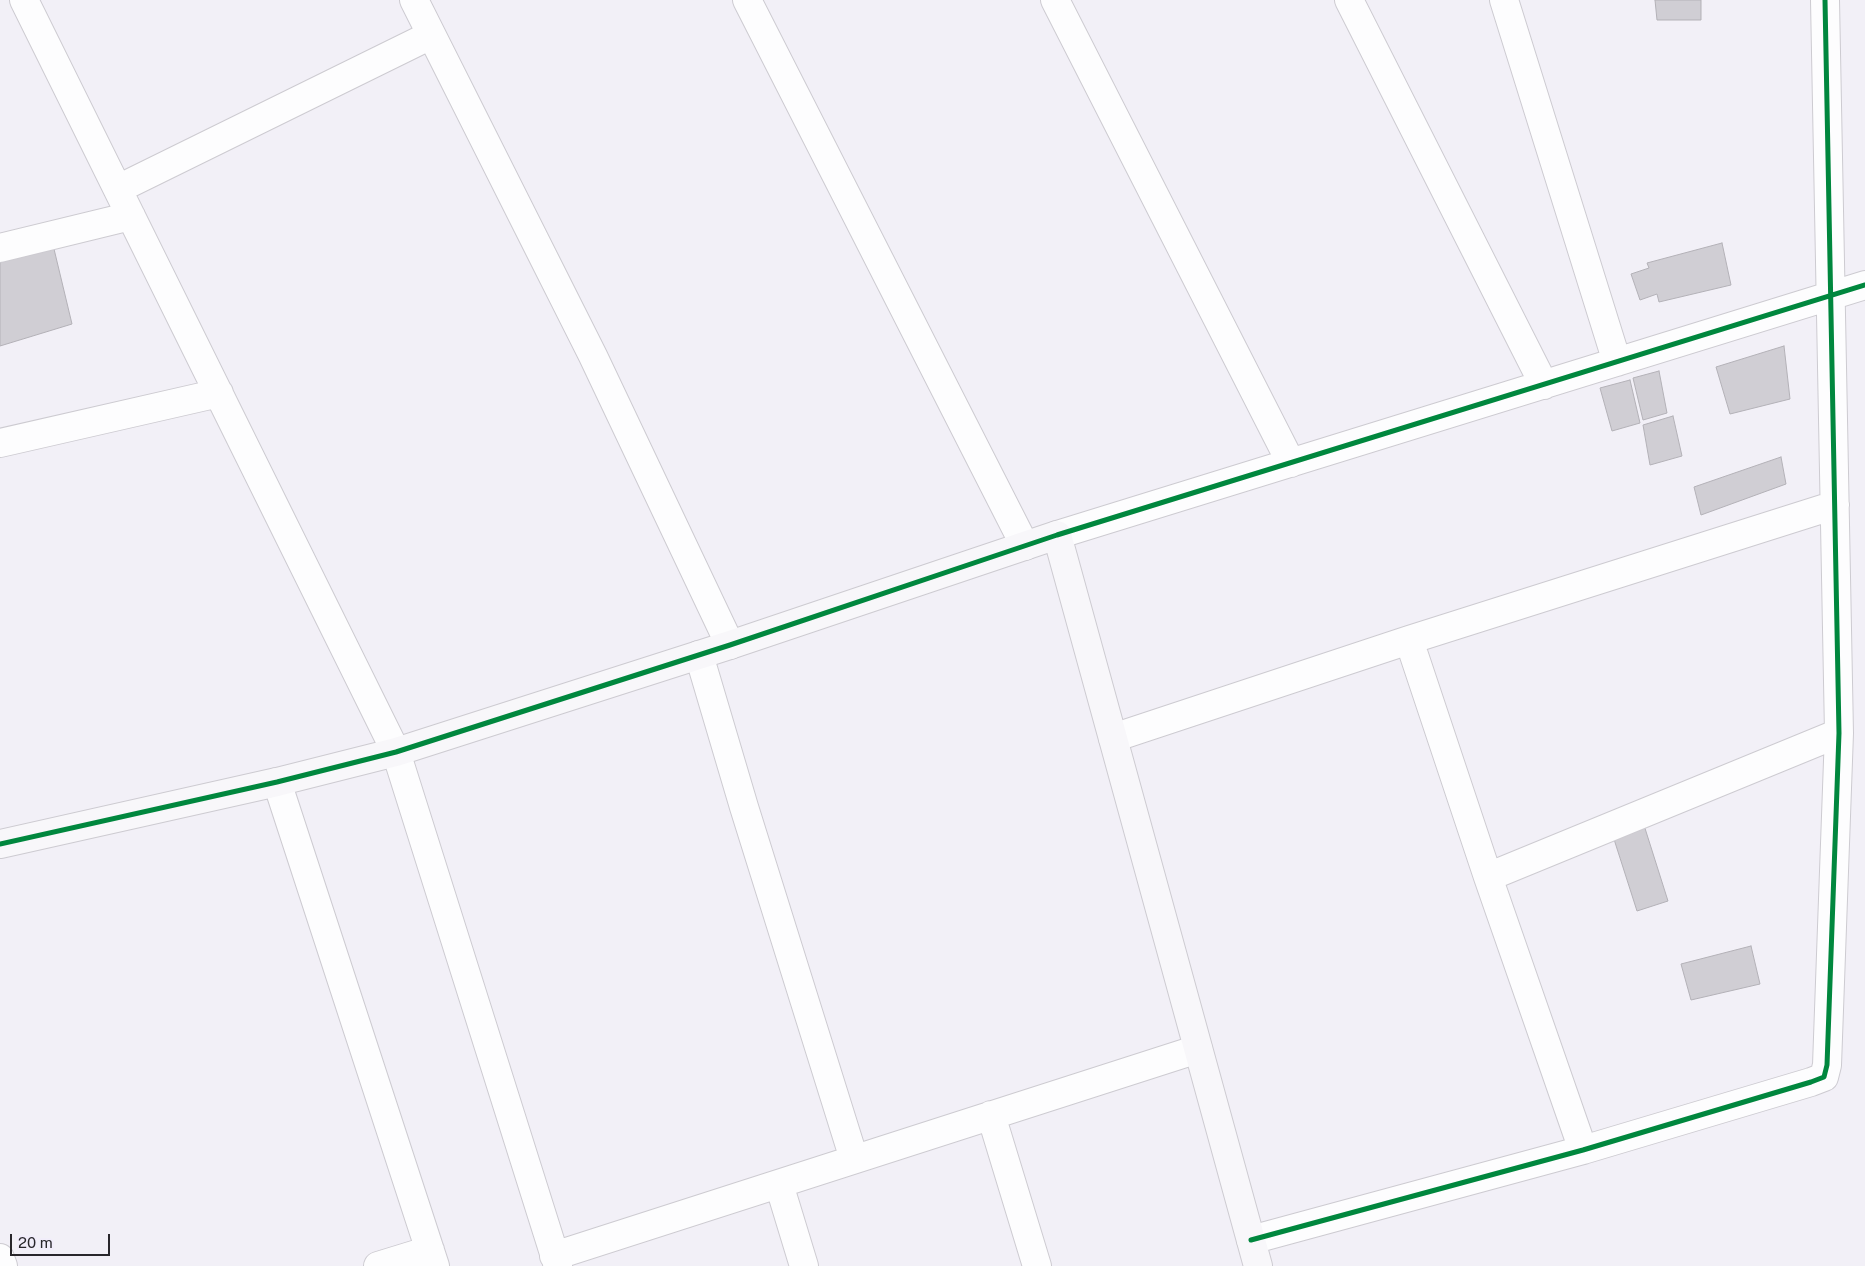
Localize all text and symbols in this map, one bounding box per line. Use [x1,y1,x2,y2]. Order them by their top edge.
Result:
scale bar [12,1224,112,1256]
text: 20 m [18,1234,53,1251]

